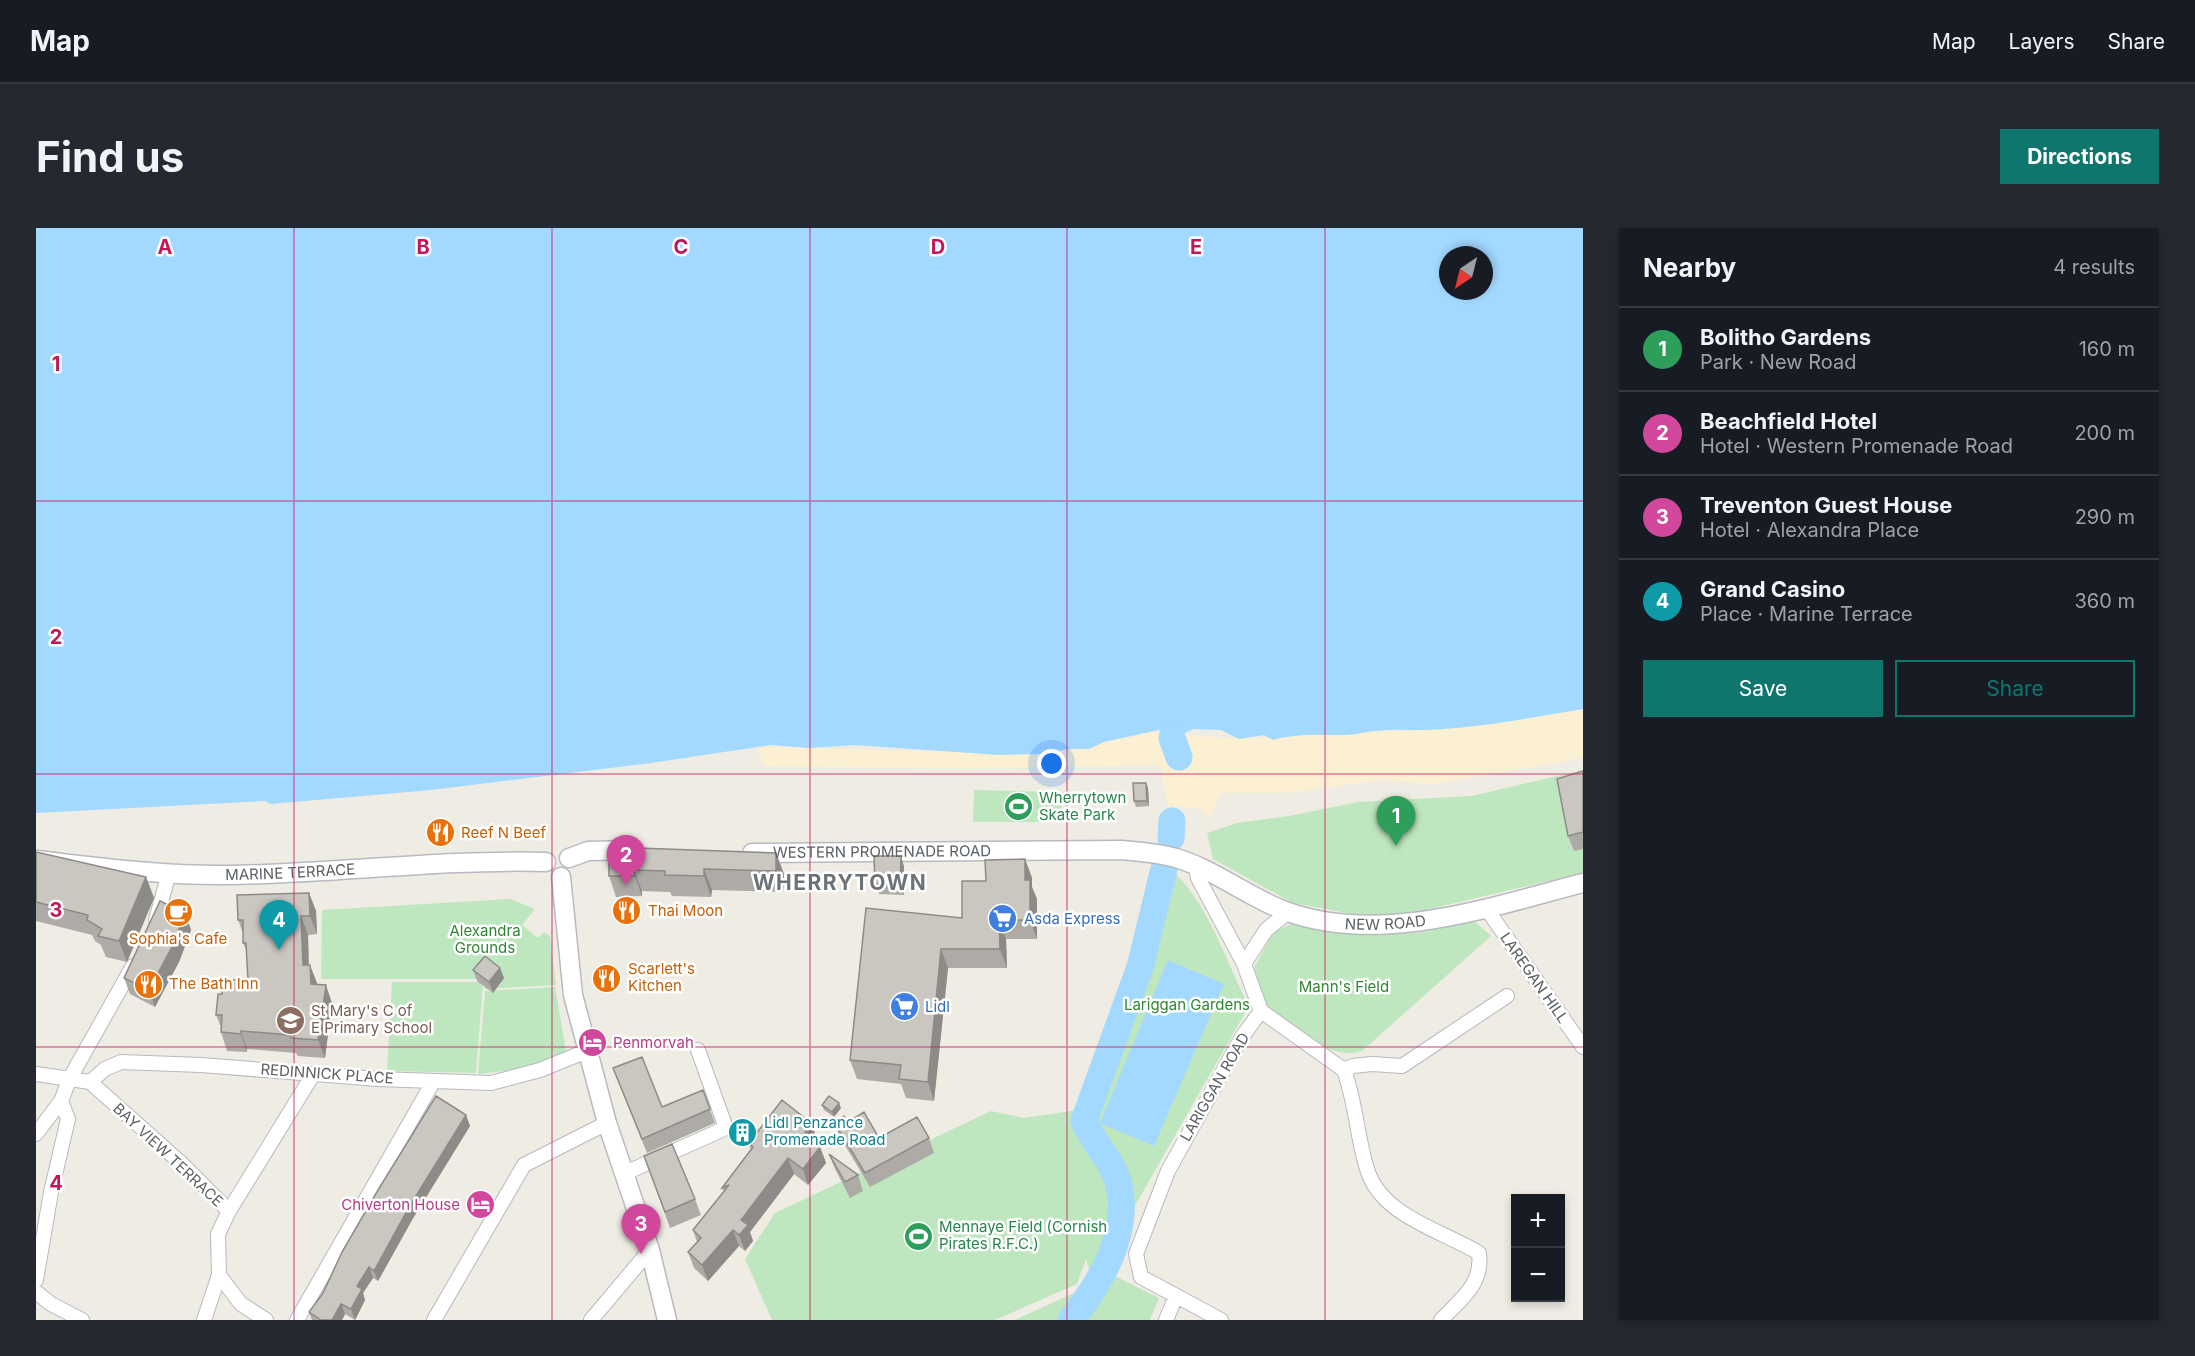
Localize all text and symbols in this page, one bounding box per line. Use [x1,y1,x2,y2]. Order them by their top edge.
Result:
text: Map [30,24,90,58]
text: Map [1932,29,1976,54]
text: Layers [2009,29,2075,54]
text: Share [2108,29,2165,54]
button: Directions [2000,129,2159,184]
text: Find us [36,131,184,182]
text: A [158,235,173,259]
text: B [416,235,430,259]
text: C [674,235,688,259]
text: D [931,235,945,259]
text: E [1190,235,1202,259]
north arrow [1439,246,1493,300]
text: Nearby [1643,252,1736,283]
text: 4 results [2053,255,2135,279]
text: Bolitho Gardens [1700,324,1871,350]
text: 1 [1658,337,1667,361]
text: 160 m [2079,337,2135,361]
text: Park · New Road [1700,350,1856,374]
text: 1 [52,352,60,376]
text: Beachfield Hotel [1700,408,1877,434]
text: 2 [1656,421,1669,445]
text: 200 m [2074,421,2135,445]
text: Hotel · Western Promenade Road [1700,434,2013,458]
text: Treventon Guest House [1700,492,1952,518]
text: 3 [1656,505,1669,529]
text: 290 m [2075,505,2135,529]
text: Hotel · Alexandra Place [1700,518,1919,542]
text: Grand Casino [1700,576,1845,602]
text: 4 [1656,589,1669,613]
text: 360 m [2074,589,2135,613]
text: Place · Marine Terrace [1700,602,1913,626]
text: 2 [50,625,62,649]
button: Save [1643,660,1883,717]
button: Share [1895,660,2135,717]
your location [1037,749,1066,778]
place label: Wherrytown Skate Park [1039,788,1126,824]
sports icon: Wherrytown Skate Park [1002,791,1034,823]
pin: 1 [1376,796,1416,846]
restaurant icon: Reef N Beef [424,817,456,849]
place label: Reef N Beef [461,823,547,842]
pin: 2 [606,836,646,885]
street label: WESTERN PROMENADE ROAD [773,841,991,862]
street label: MARINE TERRACE [225,859,356,884]
district label: WHERRYTOWN [753,870,927,895]
restaurant icon: Thai Moon [611,895,643,927]
cafe icon: Sophia's Cafe [162,896,194,928]
text: 3 [50,898,62,922]
pin: 4 [260,900,298,950]
place label: Thai Moon [648,901,723,920]
supermarket icon: Asda Express [987,903,1019,935]
place label: Asda Express [1024,909,1121,928]
street label: NEW ROAD [1344,911,1427,934]
park label: Alexandra Grounds [449,921,521,957]
place label: Sophia's Cafe [129,929,227,948]
street label: LAREGAN HILL [1496,929,1573,1027]
place label: Scarlett's Kitchen [628,959,695,995]
restaurant icon: Scarlett's Kitchen [591,962,623,994]
restaurant icon: The Bath Inn [132,968,164,1000]
place label: The Bath Inn [169,974,259,993]
park label: Mann's Field [1299,977,1389,996]
supermarket icon: Lidl [888,991,920,1023]
park label: Lariggan Gardens [1124,995,1250,1014]
place label: Lidl [925,997,950,1016]
place label: St Mary's C of E Primary School [311,1001,432,1037]
school or university icon: St Mary's C of E Primary School [274,1004,306,1036]
hotel icon: Penmorvah [576,1027,608,1059]
street label: LARIGGAN ROAD [1176,1029,1253,1144]
place label: Penmorvah [613,1033,694,1052]
street label: REDINNICK PLACE [260,1059,394,1088]
street label: BAY VIEW TERRACE [109,1099,227,1211]
place label: Lidl Penzance Promenade Road [764,1113,885,1149]
building icon: Lidl Penzance Promenade Road [727,1116,759,1148]
text: 4 [49,1171,63,1195]
hotel icon: Chiverton House [465,1189,497,1221]
map controls [1511,1194,1565,1302]
button: + [1511,1194,1565,1248]
place label: Chiverton House [341,1195,460,1214]
pin: 3 [622,1204,660,1254]
place label: Mennaye Field (Cornish Pirates R.F.C.) [939,1217,1107,1253]
sports icon: Mennaye Field (Cornish Pirates R.F.C.) [902,1220,934,1252]
button: − [1511,1248,1565,1302]

